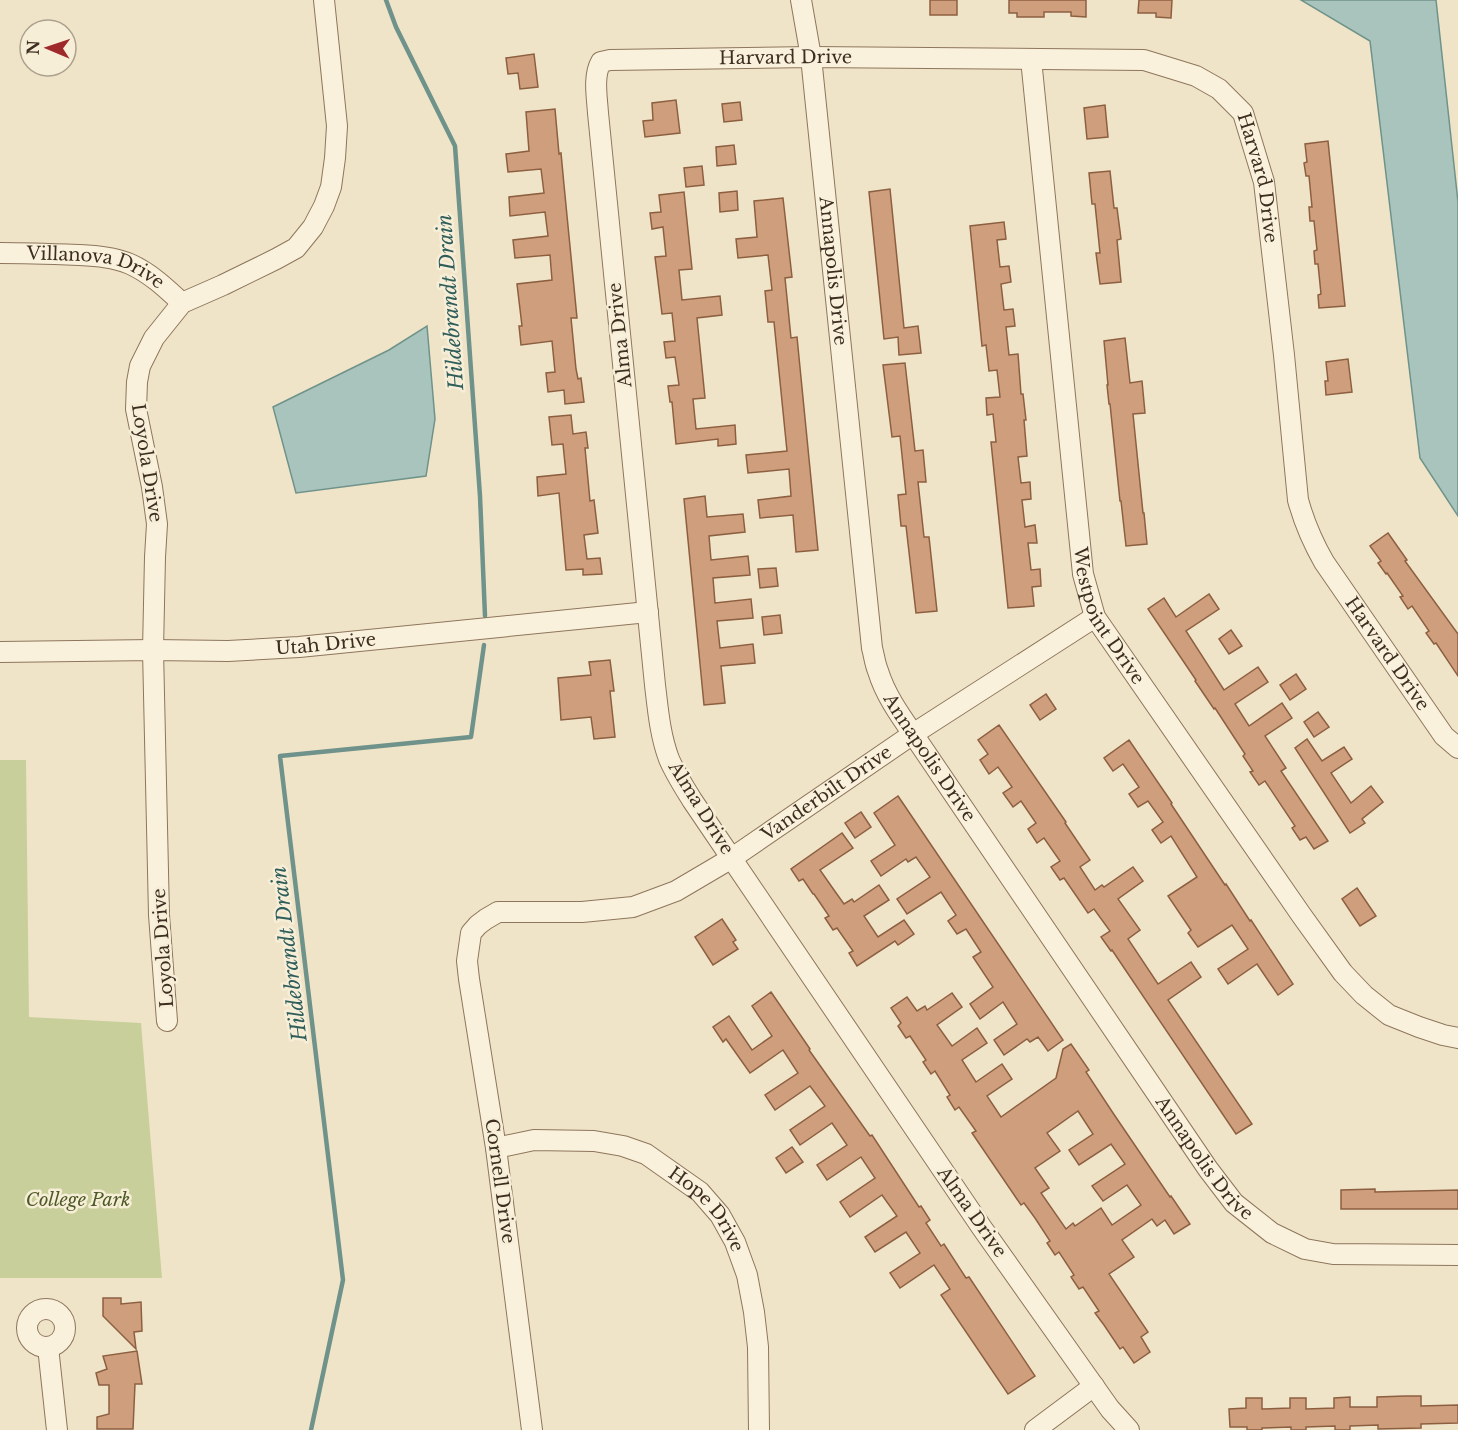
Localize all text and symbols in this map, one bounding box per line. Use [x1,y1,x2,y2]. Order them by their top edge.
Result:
north arrow [18,18,78,78]
text: N [23,40,43,55]
street label: Harvard Drive [719,46,852,69]
street label: Harvard Drive [1233,110,1282,244]
street label: Annapolis Drive [814,194,852,347]
water label: Hildebrandt Drain [432,213,468,392]
street label: Villanova Drive [25,242,169,293]
street label: Alma Drive [604,281,637,390]
street label: Loyola Drive [127,402,167,524]
street label: Westpoint Drive [1069,545,1149,688]
street label: Harvard Drive [1340,593,1434,715]
street label: Utah Drive [275,628,377,659]
street label: Annapolis Drive [878,689,980,826]
street label: Vanderbilt Drive [756,741,896,846]
street label: Alma Drive [663,757,738,859]
water label: Hildebrandt Drain [266,865,312,1044]
street label: Loyola Drive [148,888,178,1008]
street label: Annapolis Drive [1150,1091,1257,1225]
street label: Cornell Drive [480,1117,520,1245]
street label: Hope Drive [664,1162,749,1255]
street label: Alma Drive [932,1162,1011,1262]
park label: College Park [26,1189,130,1211]

